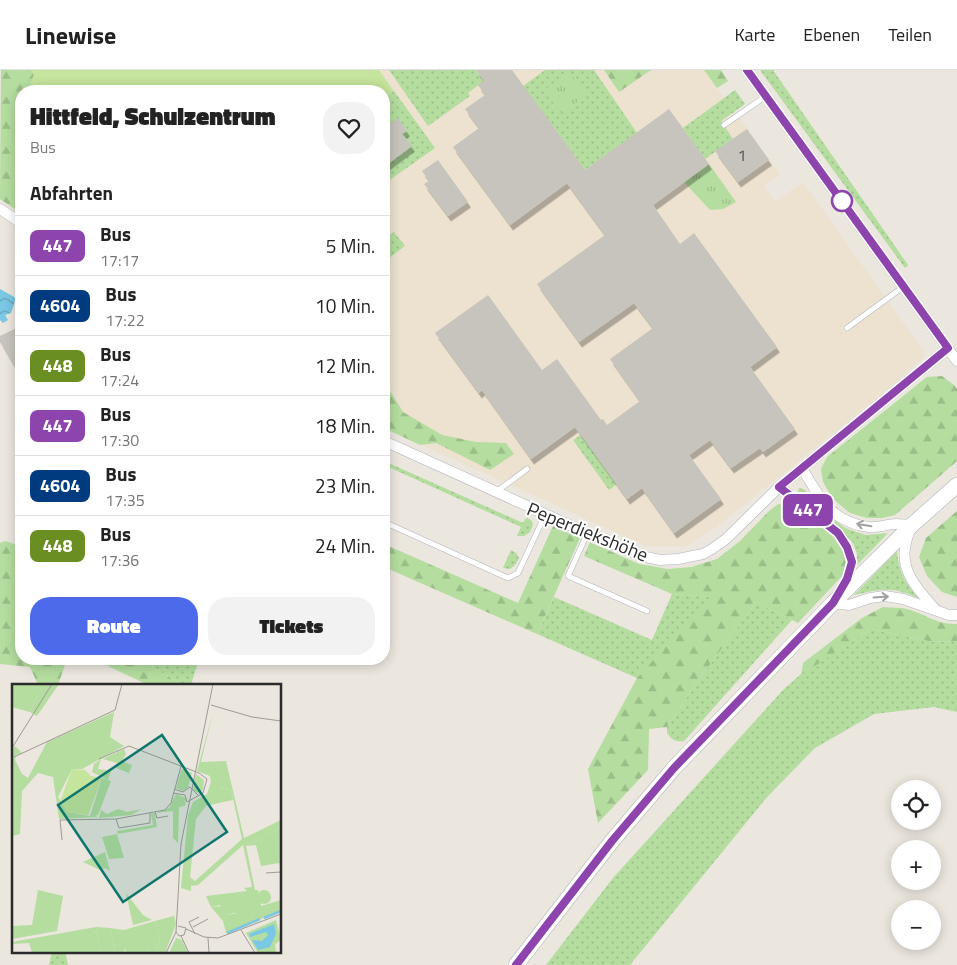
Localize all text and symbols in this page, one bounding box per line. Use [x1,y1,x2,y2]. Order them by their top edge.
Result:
text: Linewise [25,17,116,53]
text: Karte [734,21,775,48]
text: Ebenen [803,21,860,48]
text: Teilen [888,21,932,48]
text: Hittfeld, Schulzentrum [30,98,275,134]
button: heart [323,102,375,154]
text: Bus [30,135,56,159]
house number: 1 [738,143,746,167]
text: Abfahrten [30,178,113,207]
unlabelled marker [831,190,853,212]
text: Bus [100,219,131,248]
text: 5 Min. [326,231,375,260]
text: 447 [42,232,73,259]
text: 17:17 [100,248,139,272]
text: Bus [105,279,136,308]
text: 10 Min. [315,291,375,320]
text: 4604 [40,292,80,319]
text: 17:22 [105,308,145,332]
text: Bus [100,339,131,368]
text: 12 Min. [315,351,375,380]
text: 448 [42,352,73,379]
text: 17:24 [100,368,139,392]
text: Bus [100,399,131,428]
text: 18 Min. [315,411,375,440]
text: 447 [42,412,73,439]
text: 17:30 [100,428,139,452]
text: Bus [105,459,136,488]
text: 23 Min. [315,471,375,500]
text: 4604 [40,472,80,499]
text: 17:35 [105,488,145,512]
street label: Peperdiekshöhe [523,493,653,569]
line badge: 447 [779,494,837,526]
text: 447 [793,496,823,523]
text: Bus [100,519,131,548]
one-way arrow [857,520,873,530]
text: 24 Min. [315,531,375,560]
text: 448 [42,532,73,559]
text: 17:36 [100,548,139,572]
one-way arrow [872,593,888,602]
button: Route [30,597,198,655]
button: Tickets [208,597,375,655]
inset map [12,684,281,952]
map controls [891,780,941,950]
button: locate [891,780,941,830]
button: + [891,840,941,890]
button: − [891,900,941,950]

